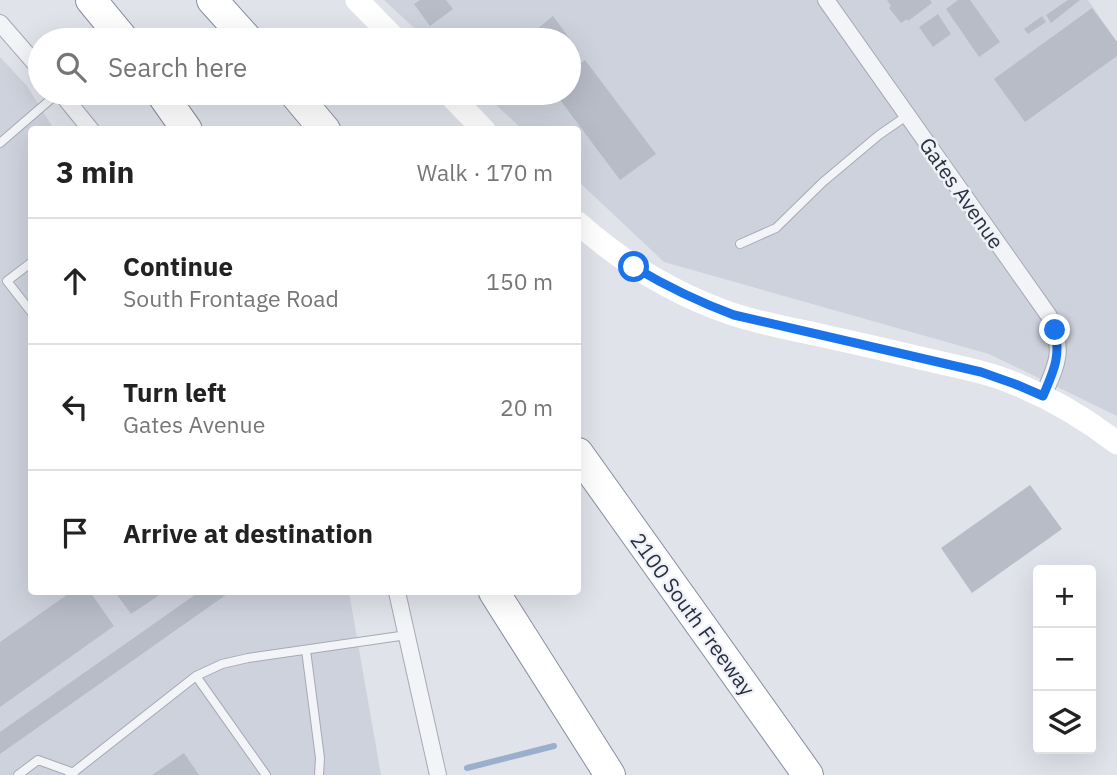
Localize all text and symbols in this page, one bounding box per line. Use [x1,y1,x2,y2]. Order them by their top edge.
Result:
search box [28,28,581,105]
icon: search [52,48,90,86]
text: Search here [108,50,247,84]
street label: Gates Avenue [913,132,1011,254]
text: 3 min [56,152,134,191]
text: Walk · 170 m [417,157,553,187]
text: Continue [123,249,233,283]
route start [618,251,649,282]
icon: ahead [56,262,94,300]
text: 150 m [486,266,553,296]
text: South Frontage Road [123,283,339,313]
route end [1039,314,1070,345]
text: Turn left [123,375,226,409]
icon: left [56,388,94,426]
text: 20 m [500,392,553,422]
text: Gates Avenue [123,409,265,439]
icon: arrive [56,514,94,552]
text: Arrive at destination [123,516,373,550]
street label: 2100 South Freeway [624,527,762,701]
map controls [1033,565,1096,754]
button: + [1033,565,1096,628]
button: − [1033,628,1096,691]
button: layers [1033,691,1096,754]

